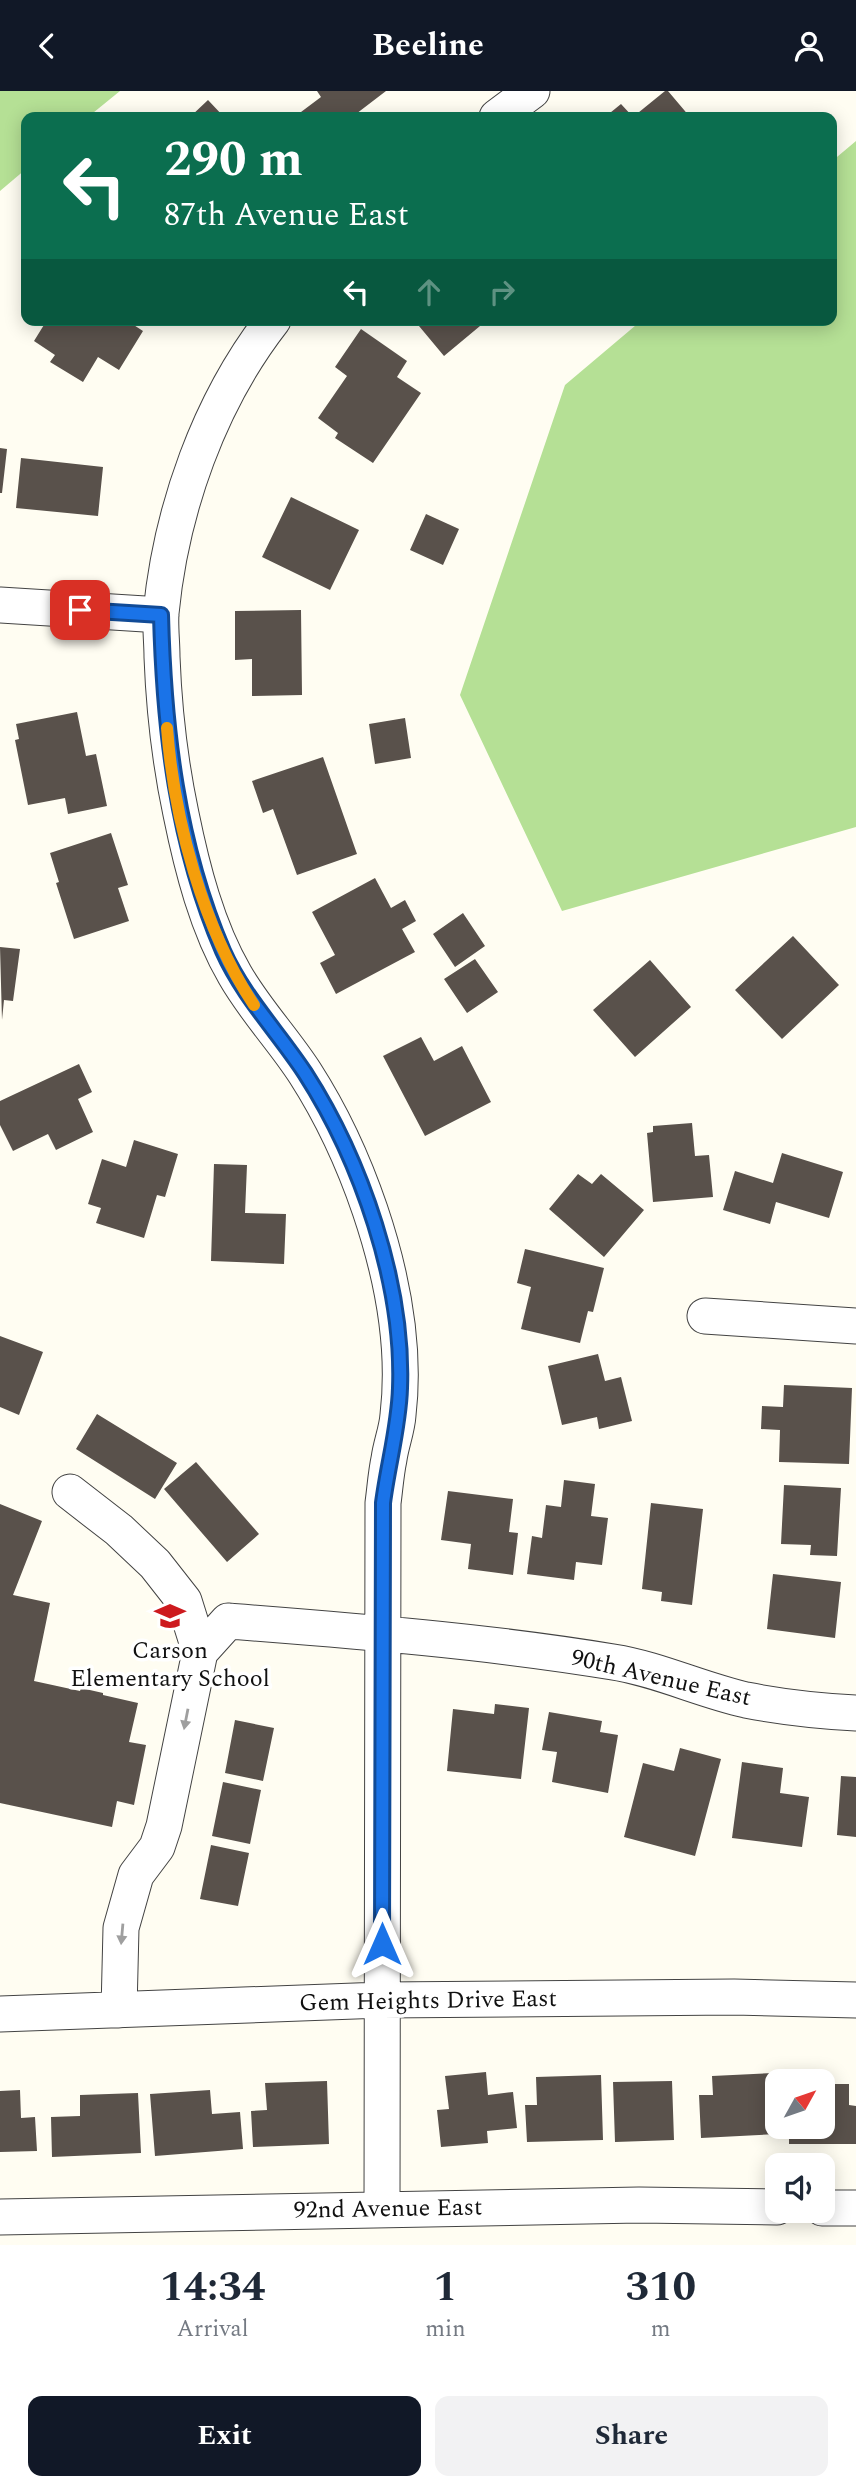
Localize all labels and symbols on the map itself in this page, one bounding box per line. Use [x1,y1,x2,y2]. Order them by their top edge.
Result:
pin [50,580,110,640]
school or university icon: Carson Elementary School [153,1599,187,1633]
place label: Carson Elementary School [70,1633,270,1697]
street label: 90th Avenue East [567,1640,755,1716]
one-way arrow [181,1708,192,1730]
position arrow [345,1907,419,1981]
one-way arrow [116,1923,127,1945]
street label: Gem Heights Drive East [299,1981,557,2021]
north arrow [765,2069,835,2139]
street label: 92nd Avenue East [293,2189,483,2229]

